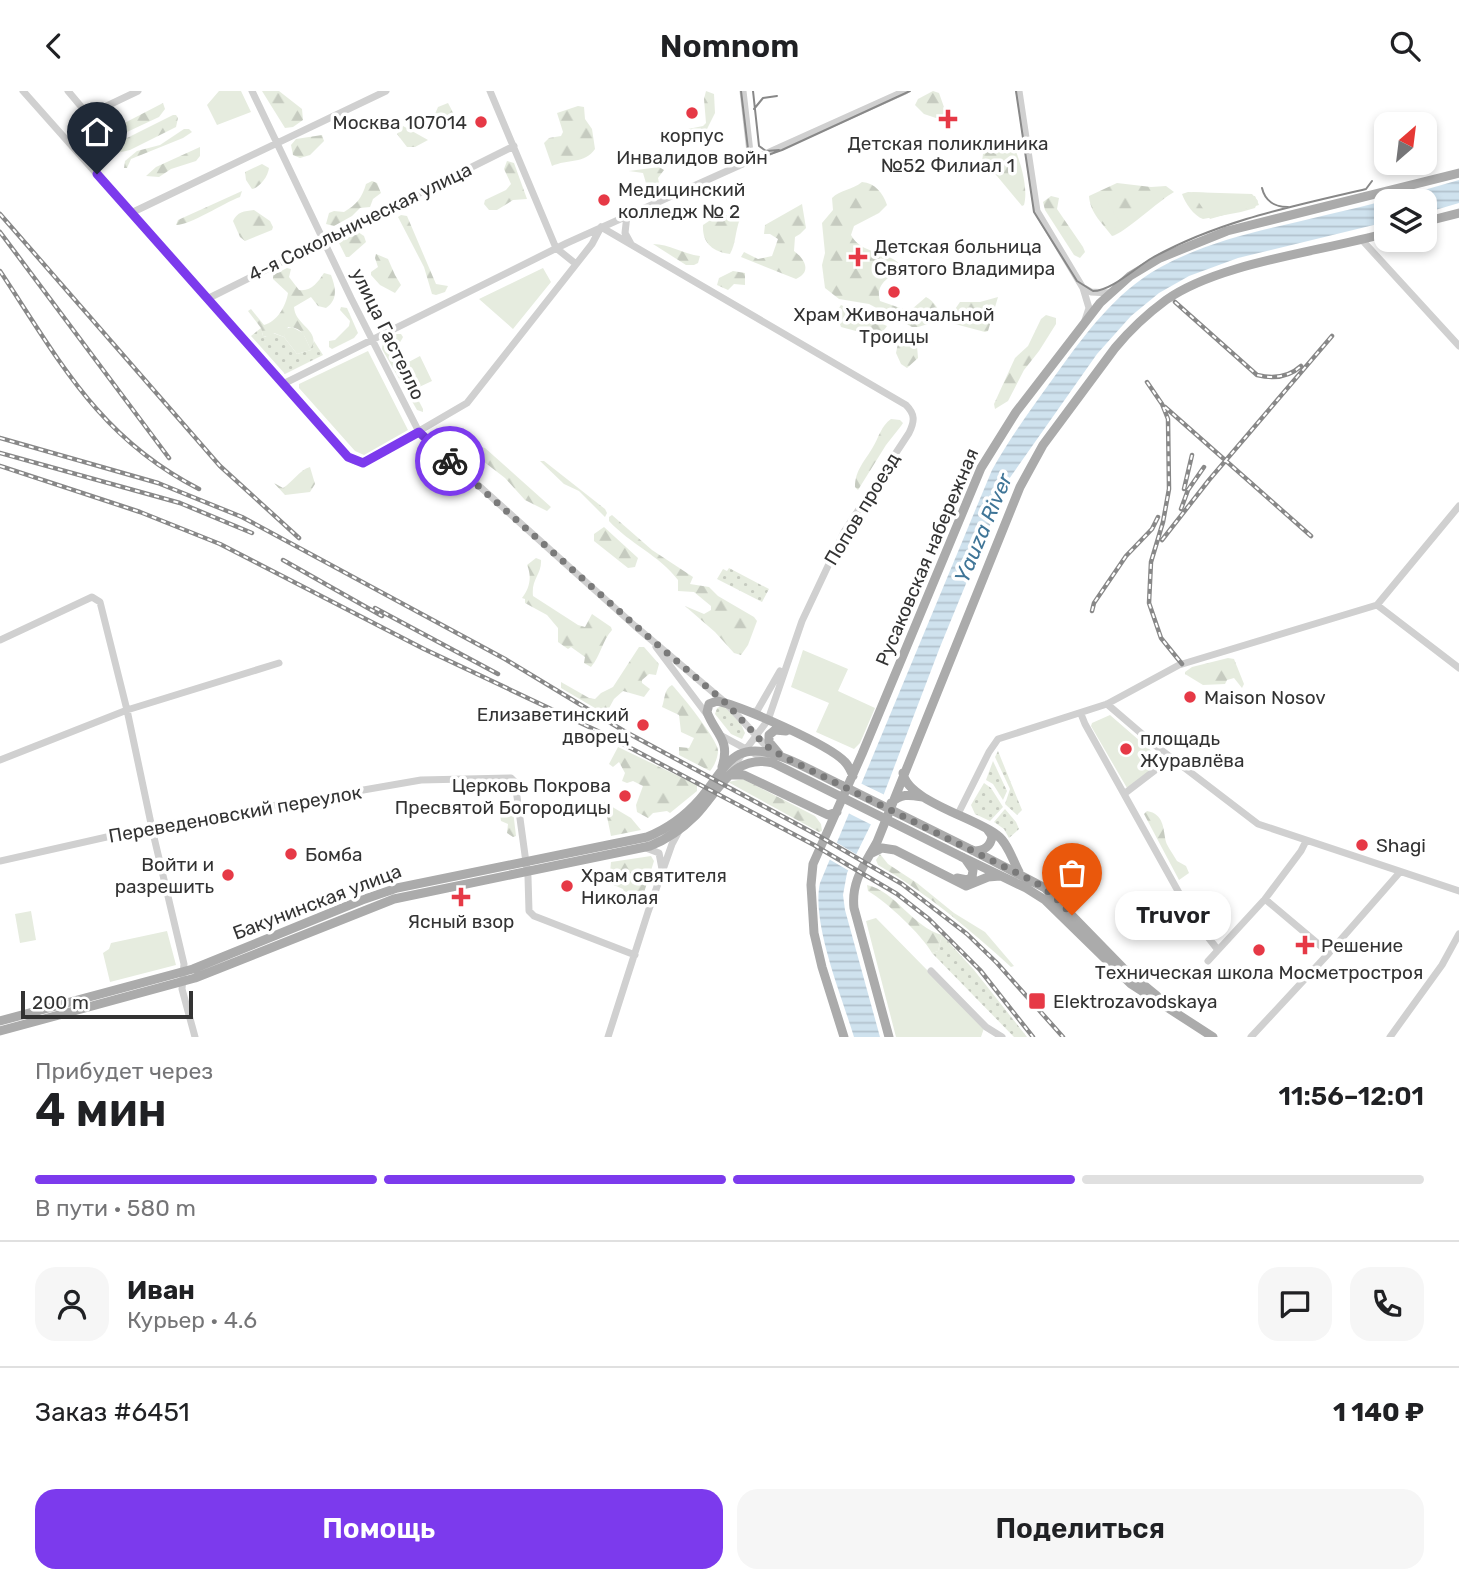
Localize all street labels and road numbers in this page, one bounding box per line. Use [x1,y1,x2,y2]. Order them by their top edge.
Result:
street label: 4-я Сокольническая улица [245,158,475,286]
street label: улица Гастелло [346,264,430,404]
street label: Русаковская набережная [871,445,983,669]
street label: Попов проезд [819,449,905,569]
street label: Переведеновский переулок [107,780,363,848]
street label: Бакунинская улица [229,859,405,945]

